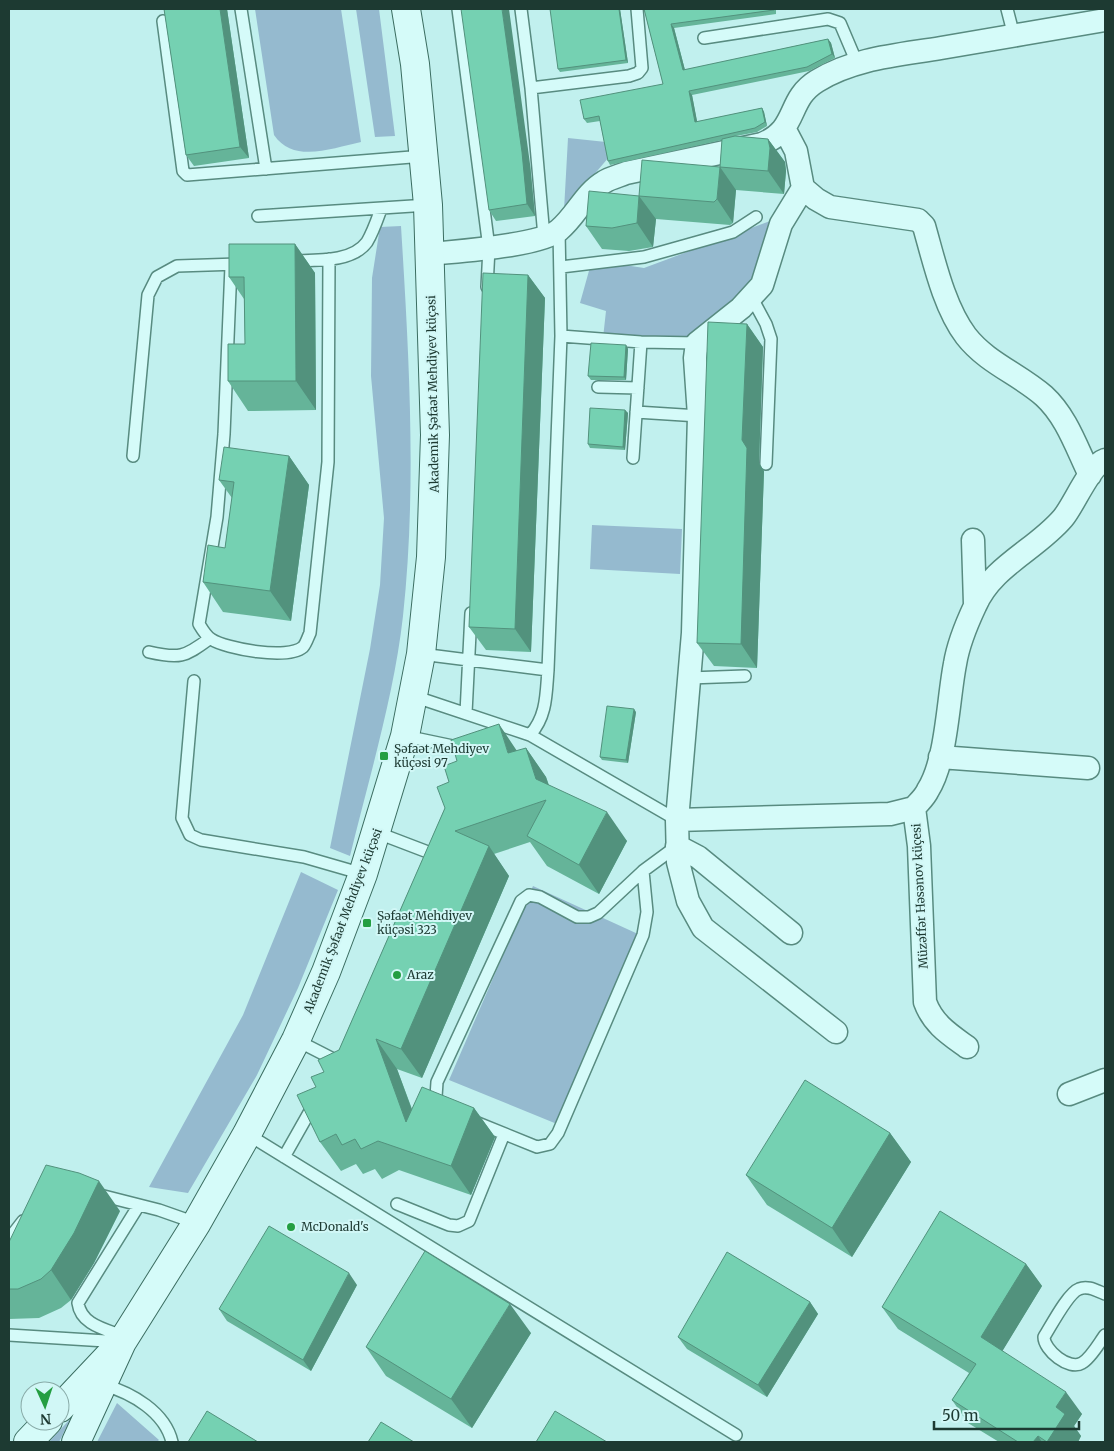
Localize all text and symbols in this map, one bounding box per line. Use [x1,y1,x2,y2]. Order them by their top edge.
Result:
street label: Akademik Şəfaət Mehdiyev küçəsi [423,295,442,494]
place label: Şəfaət Mehdiyev küçəsi 97 [394,741,489,770]
marker: Şəfaət Mehdiyev küçəsi 97 [378,750,390,762]
street label: Müzəffər Həsənov küçesi [908,823,931,969]
street label: Akademik Şəfaət Mehdiyev küçəsi [300,826,385,1017]
place label: Şəfaət Mehdiyev küçəsi 323 [377,908,472,937]
marker: Şəfaət Mehdiyev küçəsi 323 [361,917,373,929]
place label: Araz [406,967,434,982]
marker: Araz [391,969,403,981]
place label: McDonald's [301,1219,369,1234]
marker: McDonald's [285,1221,297,1233]
north arrow [20,1381,70,1431]
scale bar [934,1398,1079,1430]
text: 50 m [942,1406,979,1425]
text: N [40,1410,52,1428]

